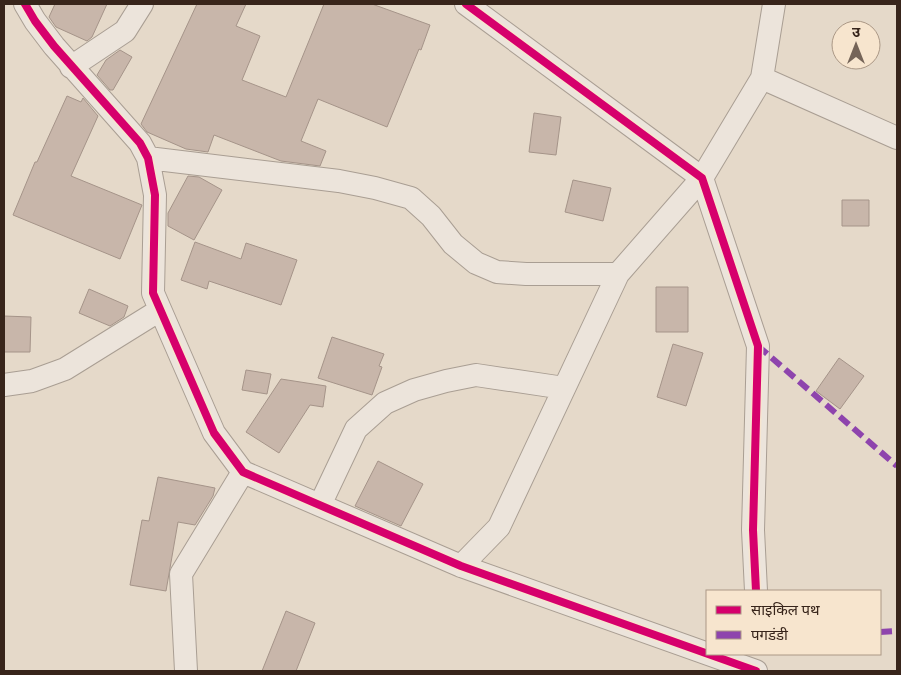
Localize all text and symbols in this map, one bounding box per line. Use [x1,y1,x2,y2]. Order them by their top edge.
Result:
north arrow [831,20,881,70]
text: उ [852,23,861,41]
legend [706,590,881,655]
text: साइकिल पथ [751,600,820,619]
text: पगडंडी [751,625,789,644]

